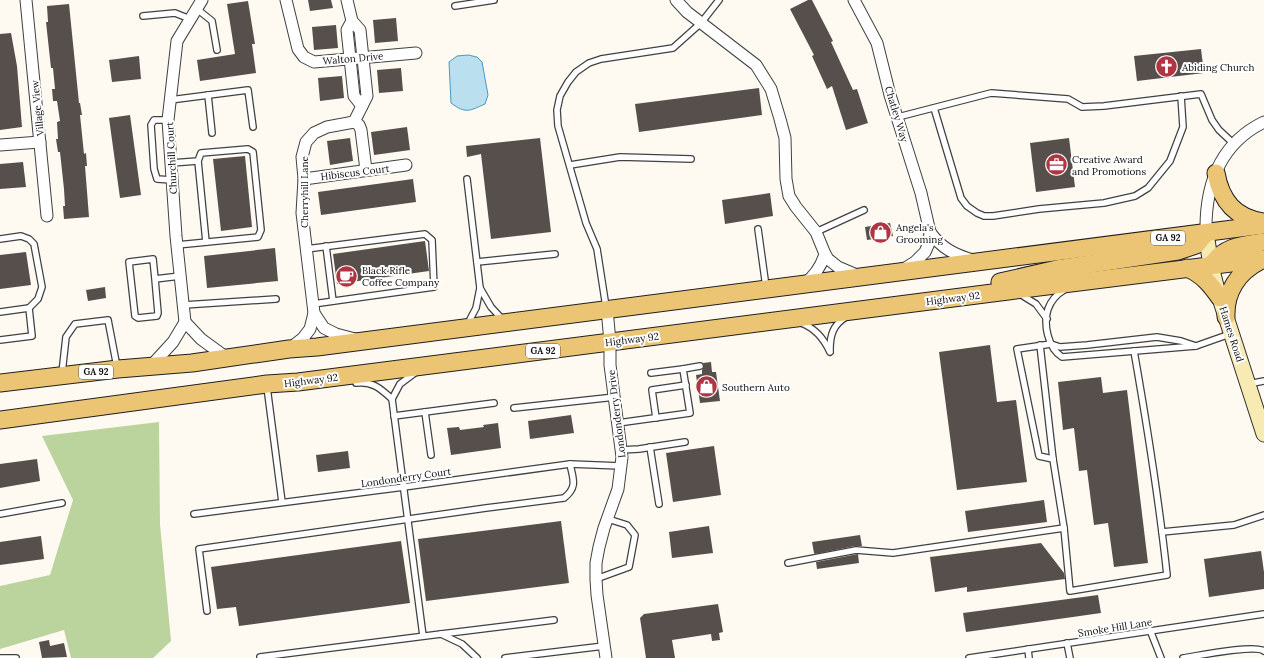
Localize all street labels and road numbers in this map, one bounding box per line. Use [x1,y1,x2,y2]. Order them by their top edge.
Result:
street label: Walton Drive [322,49,385,68]
street label: Village View [28,79,47,137]
street label: Chatley Way [882,85,911,144]
street label: Churchill Court [163,121,180,195]
street label: Cherryhill Lane [298,155,311,228]
street label: Hibiscus Court [320,162,390,183]
road number: GA 92 [1151,231,1185,245]
street label: Highway 92 [925,289,981,308]
street label: Hames Road [1216,305,1247,364]
street label: Highway 92 [604,330,660,349]
road number: GA 92 [526,344,560,358]
road number: GA 92 [79,365,113,379]
street label: Londonderry Drive [605,369,628,459]
street label: Highway 92 [283,371,339,390]
street label: Londonderry Court [360,465,452,490]
street label: Smoke Hill Lane [1077,615,1154,640]

